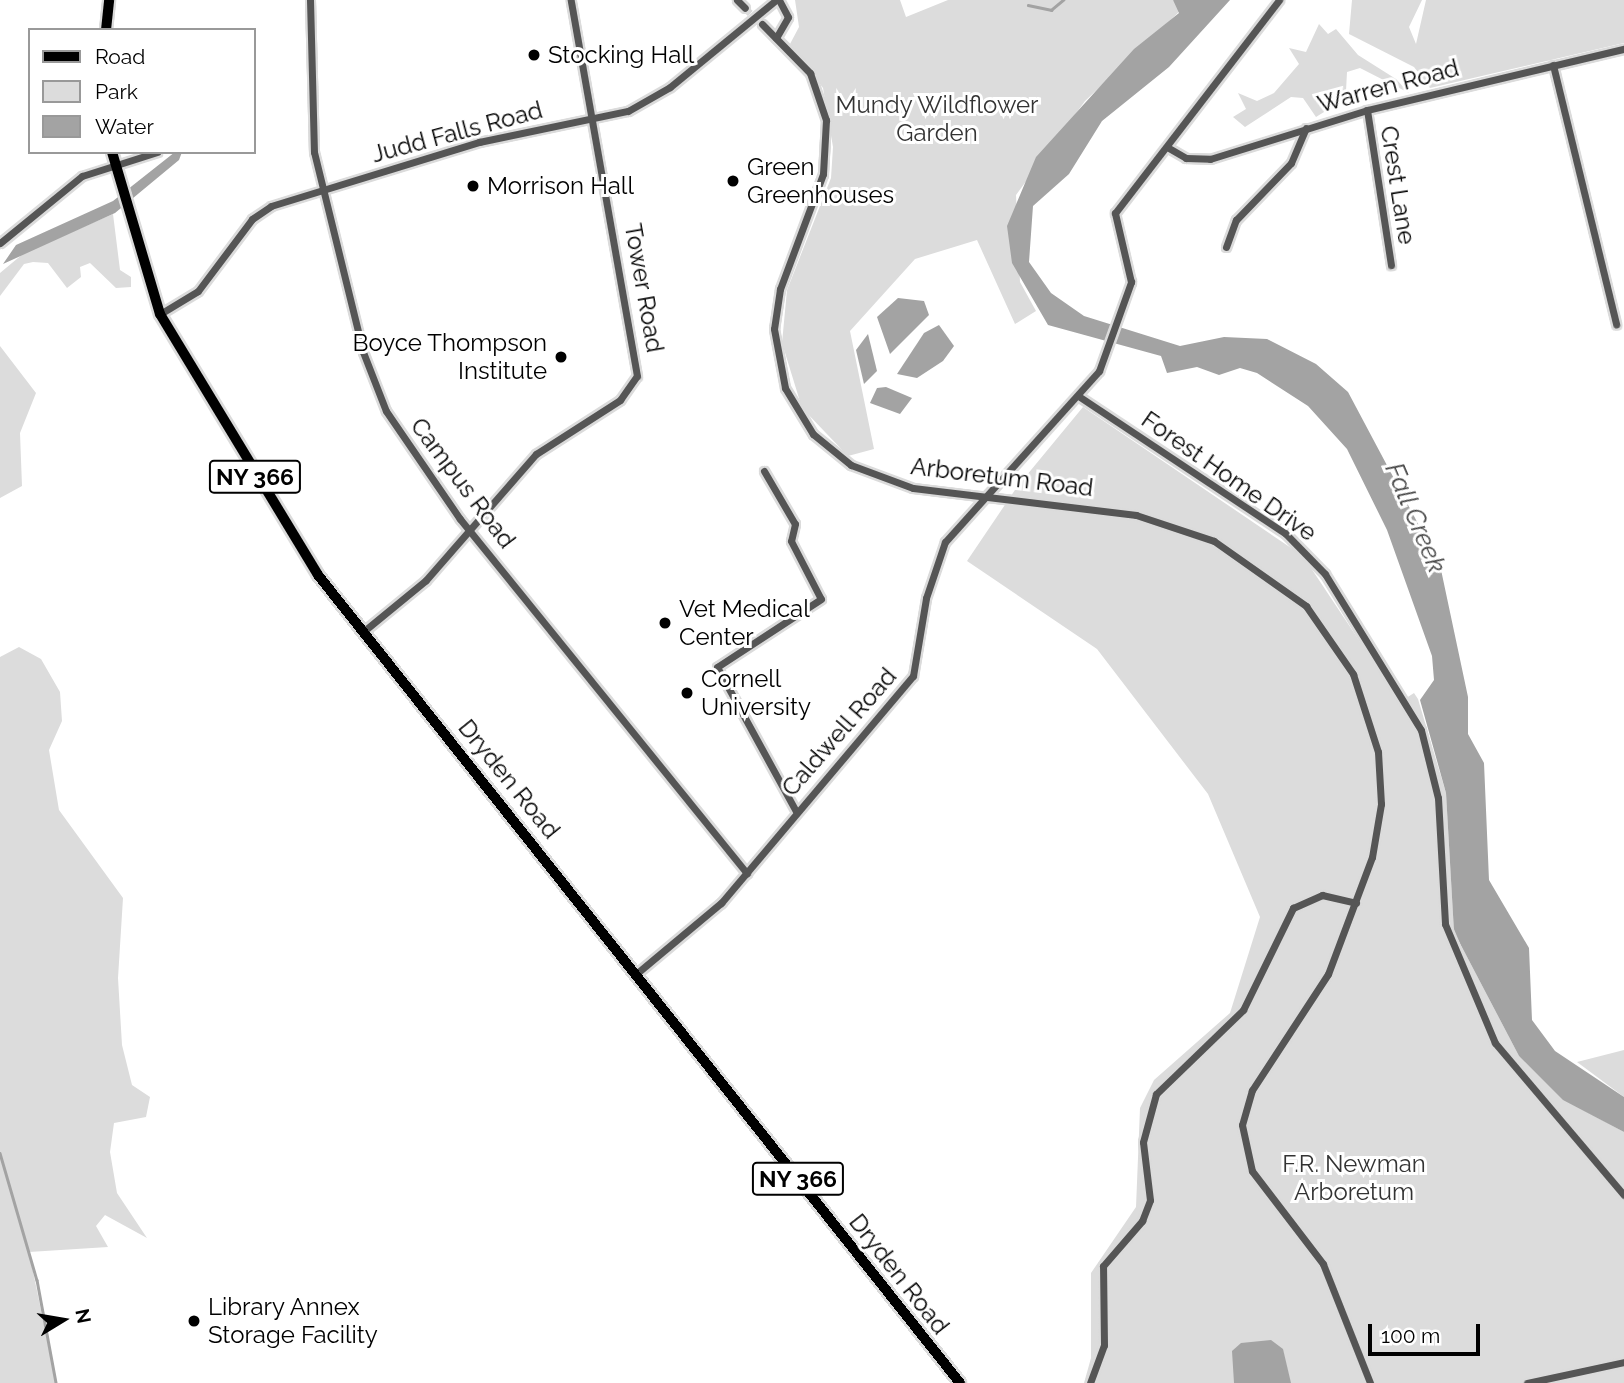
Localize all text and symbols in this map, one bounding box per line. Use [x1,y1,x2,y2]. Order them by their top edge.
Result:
legend [28,28,256,154]
place label: Stocking Hall [548,41,694,69]
text: Road [95,44,145,69]
marker: Stocking Hall [526,47,542,63]
street label: Warren Road [1314,53,1462,119]
text: Park [95,79,138,104]
park label: Mundy Wildflower Garden [835,91,1039,147]
street label: Judd Falls Road [368,95,546,169]
text: Water [95,114,154,139]
street label: Crest Lane [1374,124,1422,246]
place label: Green Greenhouses [747,153,894,209]
place label: Morrison Hall [487,172,634,200]
marker: Green Greenhouses [725,173,741,189]
marker: Morrison Hall [465,178,481,194]
street label: Tower Road [618,221,670,355]
place label: Boyce Thompson Institute [352,329,547,385]
marker: Boyce Thompson Institute [553,349,569,365]
street label: Forest Home Drive [1136,405,1322,547]
street label: Campus Road [405,412,521,554]
street label: Arboretum Road [909,452,1095,502]
road number: NY 366 [208,457,302,496]
water label: Fall Creek [1378,458,1452,578]
place label: Vet Medical Center [679,595,810,651]
marker: Vet Medical Center [657,615,673,631]
street label: Caldwell Road [775,662,903,802]
place label: Cornell University [701,665,811,721]
marker: Cornell University [679,685,695,701]
street label: Dryden Road [452,714,566,844]
park label: F.R. Newman Arboretum [1282,1150,1426,1206]
road number: NY 366 [751,1160,845,1198]
street label: Dryden Road [843,1208,955,1340]
north arrow [28,1285,98,1355]
place label: Library Annex Storage Facility [208,1293,378,1349]
text: N [71,1307,96,1325]
scale bar [1372,1310,1484,1354]
marker: Library Annex Storage Facility [186,1313,202,1329]
text: 100 m [1381,1323,1440,1348]

